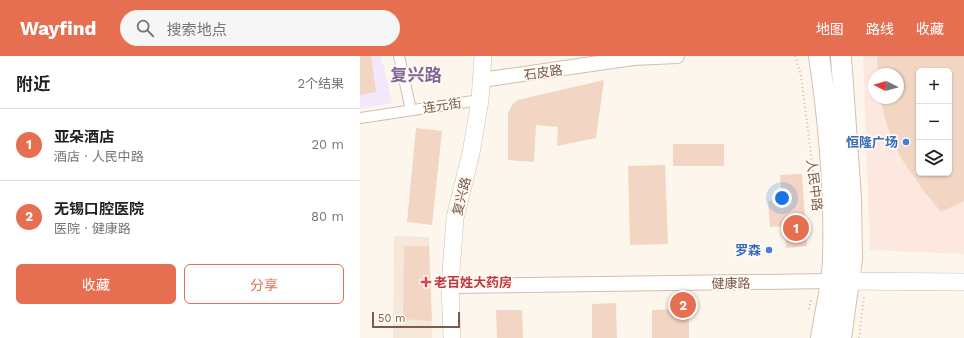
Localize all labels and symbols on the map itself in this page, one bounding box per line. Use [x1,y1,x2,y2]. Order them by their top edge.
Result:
street label: 石皮路 [523,62,563,83]
district label: 复兴路 [391,65,442,85]
north arrow [868,68,904,104]
street label: 连元街 [422,95,462,116]
place label: 恒隆广场 [846,135,898,150]
marker: 恒隆广场 [901,137,911,147]
street label: 人民中路 [804,158,825,212]
street label: 复兴路 [449,175,473,217]
your location [772,188,792,208]
pin: 1 [783,213,809,243]
place label: 罗森 [735,243,761,258]
marker: 罗森 [764,245,774,255]
place label: 老百姓大药房 [434,275,512,290]
street label: 健康路 [711,276,751,291]
marker: 老百姓大药房 [421,277,431,287]
pin: 2 [670,290,696,320]
scale bar [372,310,460,329]

